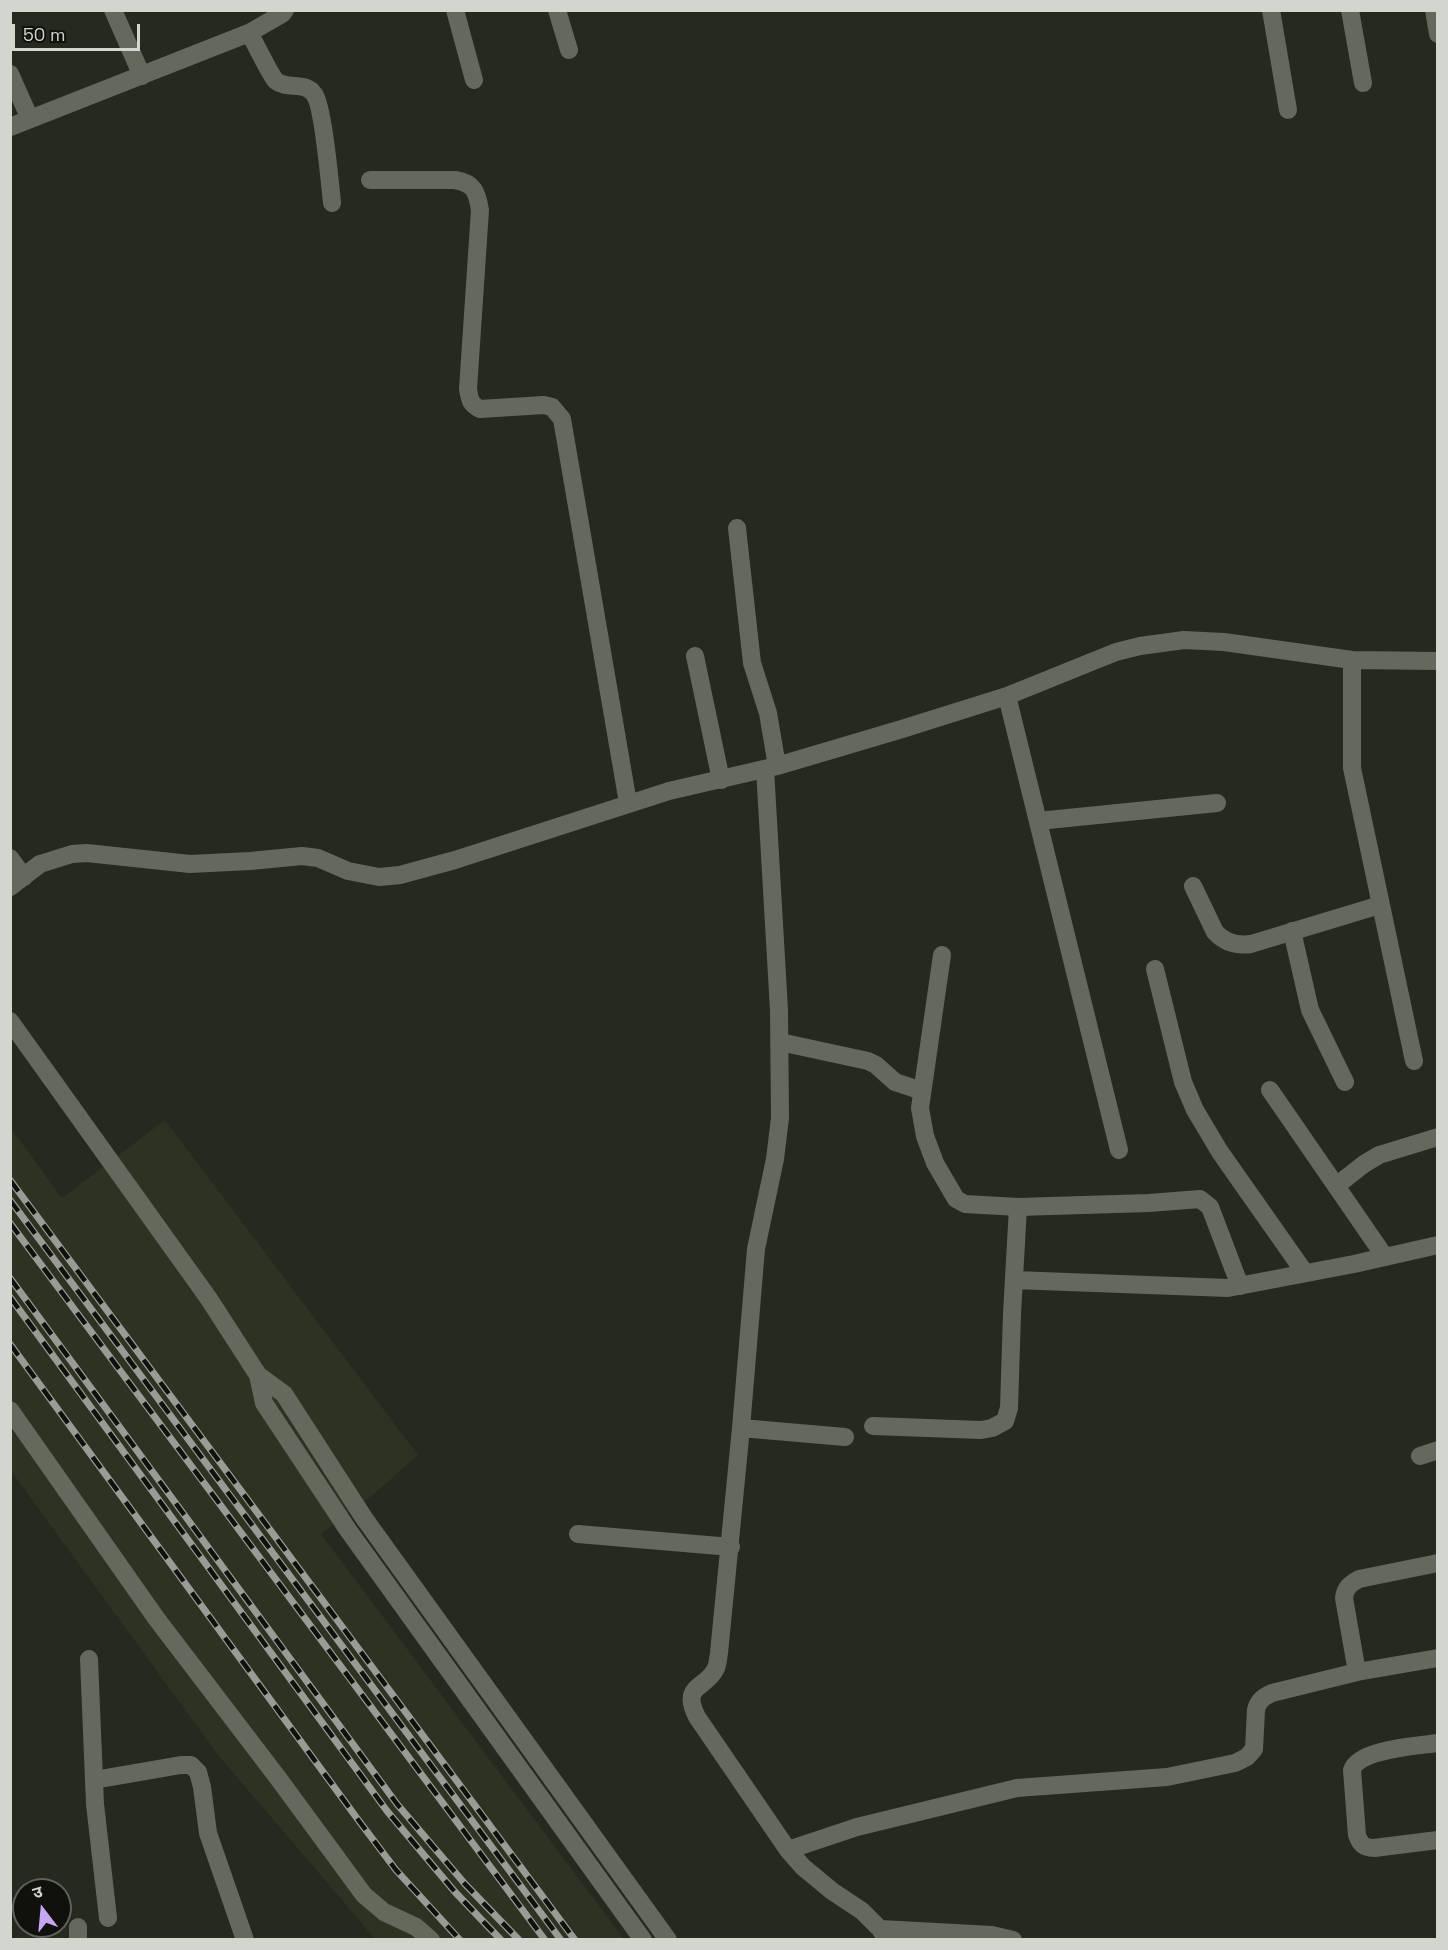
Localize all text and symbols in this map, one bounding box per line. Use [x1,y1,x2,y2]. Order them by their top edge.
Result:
scale bar [15,12,142,50]
text: 50 m [23,23,65,46]
north arrow [12,1878,72,1938]
text: उ [30,1881,45,1904]

